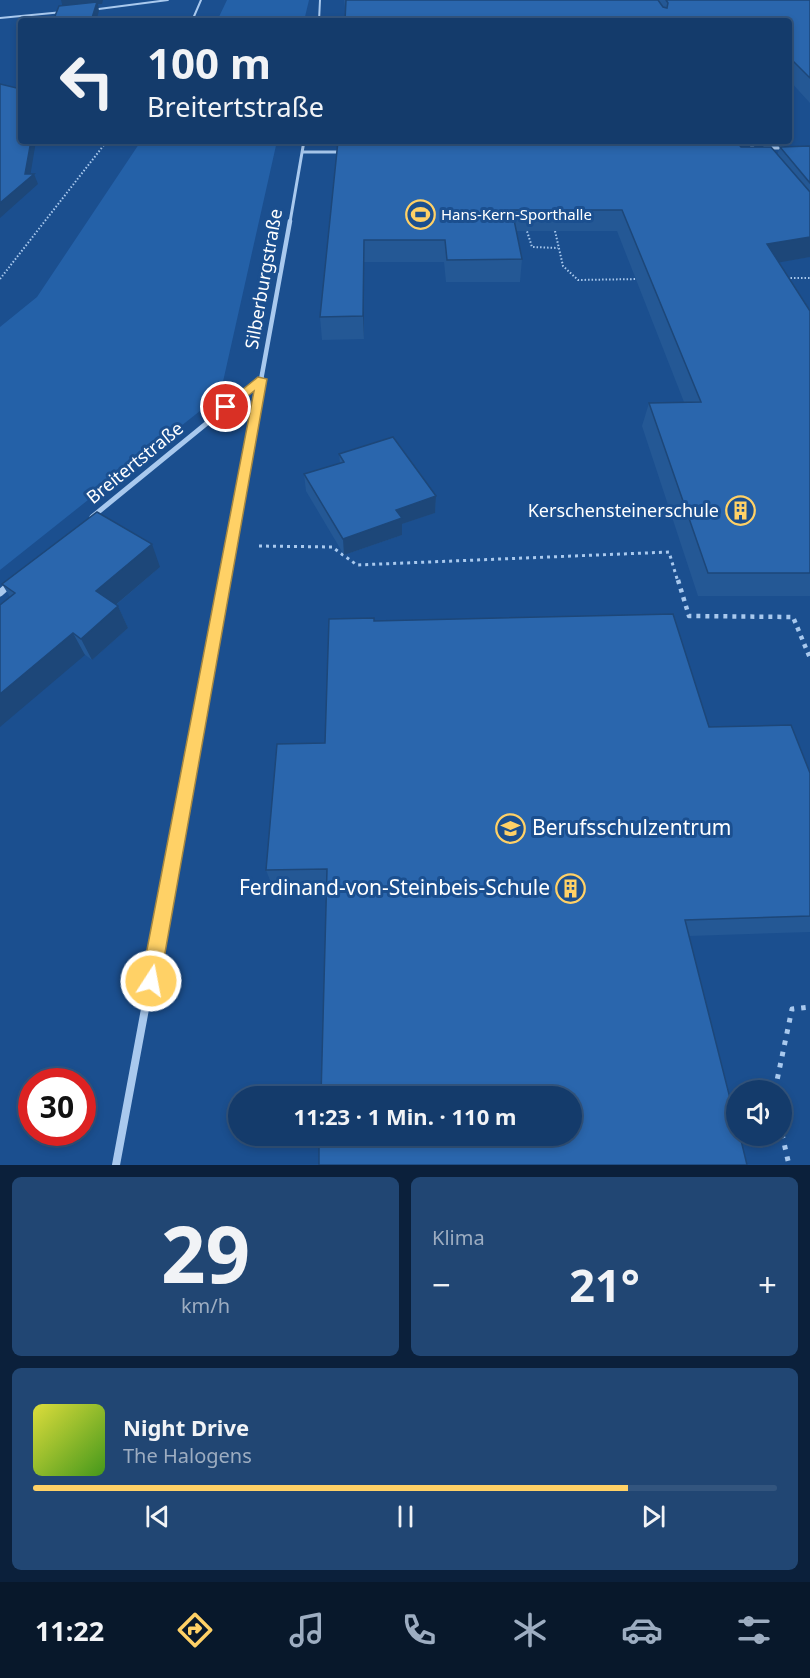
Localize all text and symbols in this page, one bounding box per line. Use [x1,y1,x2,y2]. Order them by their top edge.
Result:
text: 100 m [147,34,271,91]
icon: left [48,42,126,120]
text: Breitertstraße [147,88,324,125]
sports icon: Hans-Kern-Sporthalle [404,199,436,231]
place label: Hans-Kern-Sporthalle [441,204,592,224]
street label: Silberburgstraße [239,207,287,351]
pin [200,381,251,432]
icon: arrive [209,390,242,423]
street label: Breitertstraße [81,416,188,509]
building icon: Kerschensteinerschule [724,495,756,527]
place label: Kerschensteinerschule [528,498,719,522]
school or university icon: Berufsschulzentrum [495,812,527,844]
place label: Berufsschulzentrum [532,813,732,841]
building icon: Ferdinand-von-Steinbeis-Schule [555,872,587,904]
place label: Ferdinand-von-Steinbeis-Schule [239,873,550,901]
position arrow [119,949,183,1013]
speed limit sign: 30 [18,1068,96,1146]
map controls [726,1080,792,1146]
button: sound [726,1080,792,1146]
text: 11:23 · 1 Min. · 110 m [294,1101,516,1131]
text: 29 [161,1200,250,1306]
text: Klima [432,1224,485,1251]
text: 21° [569,1254,640,1315]
text: − [432,1262,451,1307]
text: + [758,1262,777,1307]
text: km/h [181,1292,230,1319]
text: Night Drive [123,1412,249,1442]
text: The Halogens [123,1442,252,1469]
icon: previous [141,1500,174,1533]
icon: pause [389,1500,422,1533]
icon: next [637,1500,670,1533]
icon: directions [174,1609,216,1651]
icon: music [286,1609,328,1651]
icon: phone [398,1609,440,1651]
icon: climate [509,1609,551,1651]
icon: car [621,1609,663,1651]
icon: filters [733,1609,775,1651]
text: 11:22 [35,1612,104,1649]

